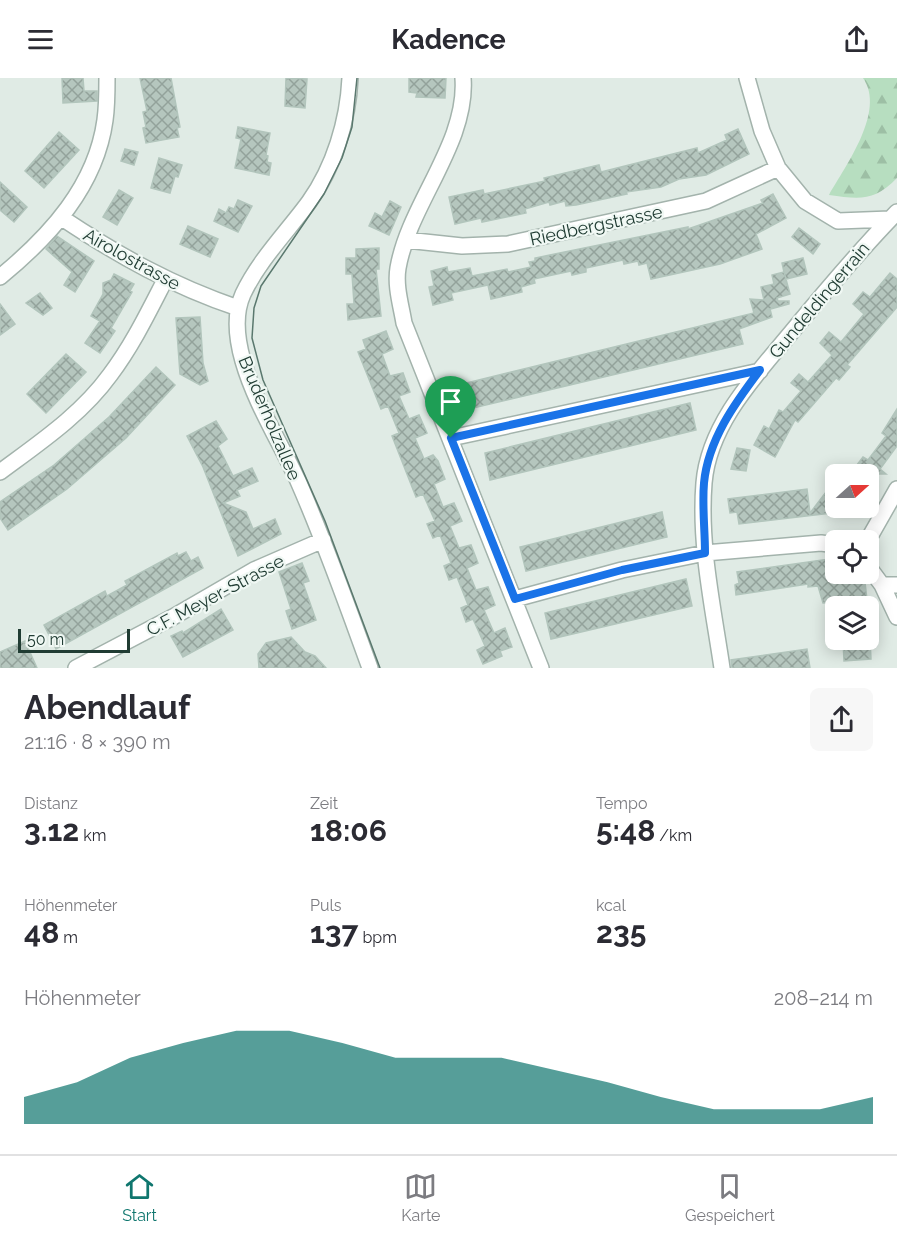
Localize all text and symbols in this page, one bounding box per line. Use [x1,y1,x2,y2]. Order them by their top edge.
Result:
icon: menu [24,23,57,56]
icon: share [840,23,873,56]
text: Kadence [391,24,506,55]
street label: Riedbergstrasse [528,201,665,249]
street label: Airolostrasse [80,224,184,294]
street label: Gundeldingerrain [764,238,874,362]
street label: Bruderholzallee [234,353,306,484]
pin [425,376,476,438]
icon: arrive [434,385,467,418]
north arrow [825,464,879,518]
map controls [825,464,879,650]
button: locate [825,530,879,584]
street label: C.F. Meyer-Strasse [143,550,288,640]
button: layers [825,596,879,650]
scale bar [18,626,130,654]
text: 50 m [27,630,64,649]
text: Abendlauf [24,688,190,727]
button: share [810,688,873,751]
text: 21:16 · 8 × 390 m [24,730,171,754]
text: Distanz [24,794,78,813]
text: Zeit [310,794,338,813]
text: Tempo [596,794,647,813]
text: 3.12 [24,813,79,848]
text: 18:06 [310,813,387,848]
text: 5:48 [596,813,655,848]
text: km [79,826,107,845]
text: /km [655,826,692,845]
text: Höhenmeter [24,896,118,915]
text: Puls [310,896,342,915]
text: kcal [596,896,626,915]
text: 48 [24,915,59,950]
text: 137 [310,915,358,950]
text: 235 [596,915,646,950]
text: m [59,928,78,947]
text: bpm [358,928,397,947]
text: Höhenmeter [24,986,141,1010]
text: 208–214 m [774,986,873,1010]
tab: Start [122,1170,157,1225]
tab: Karte [401,1170,441,1225]
tab: Gespeichert [685,1170,775,1225]

